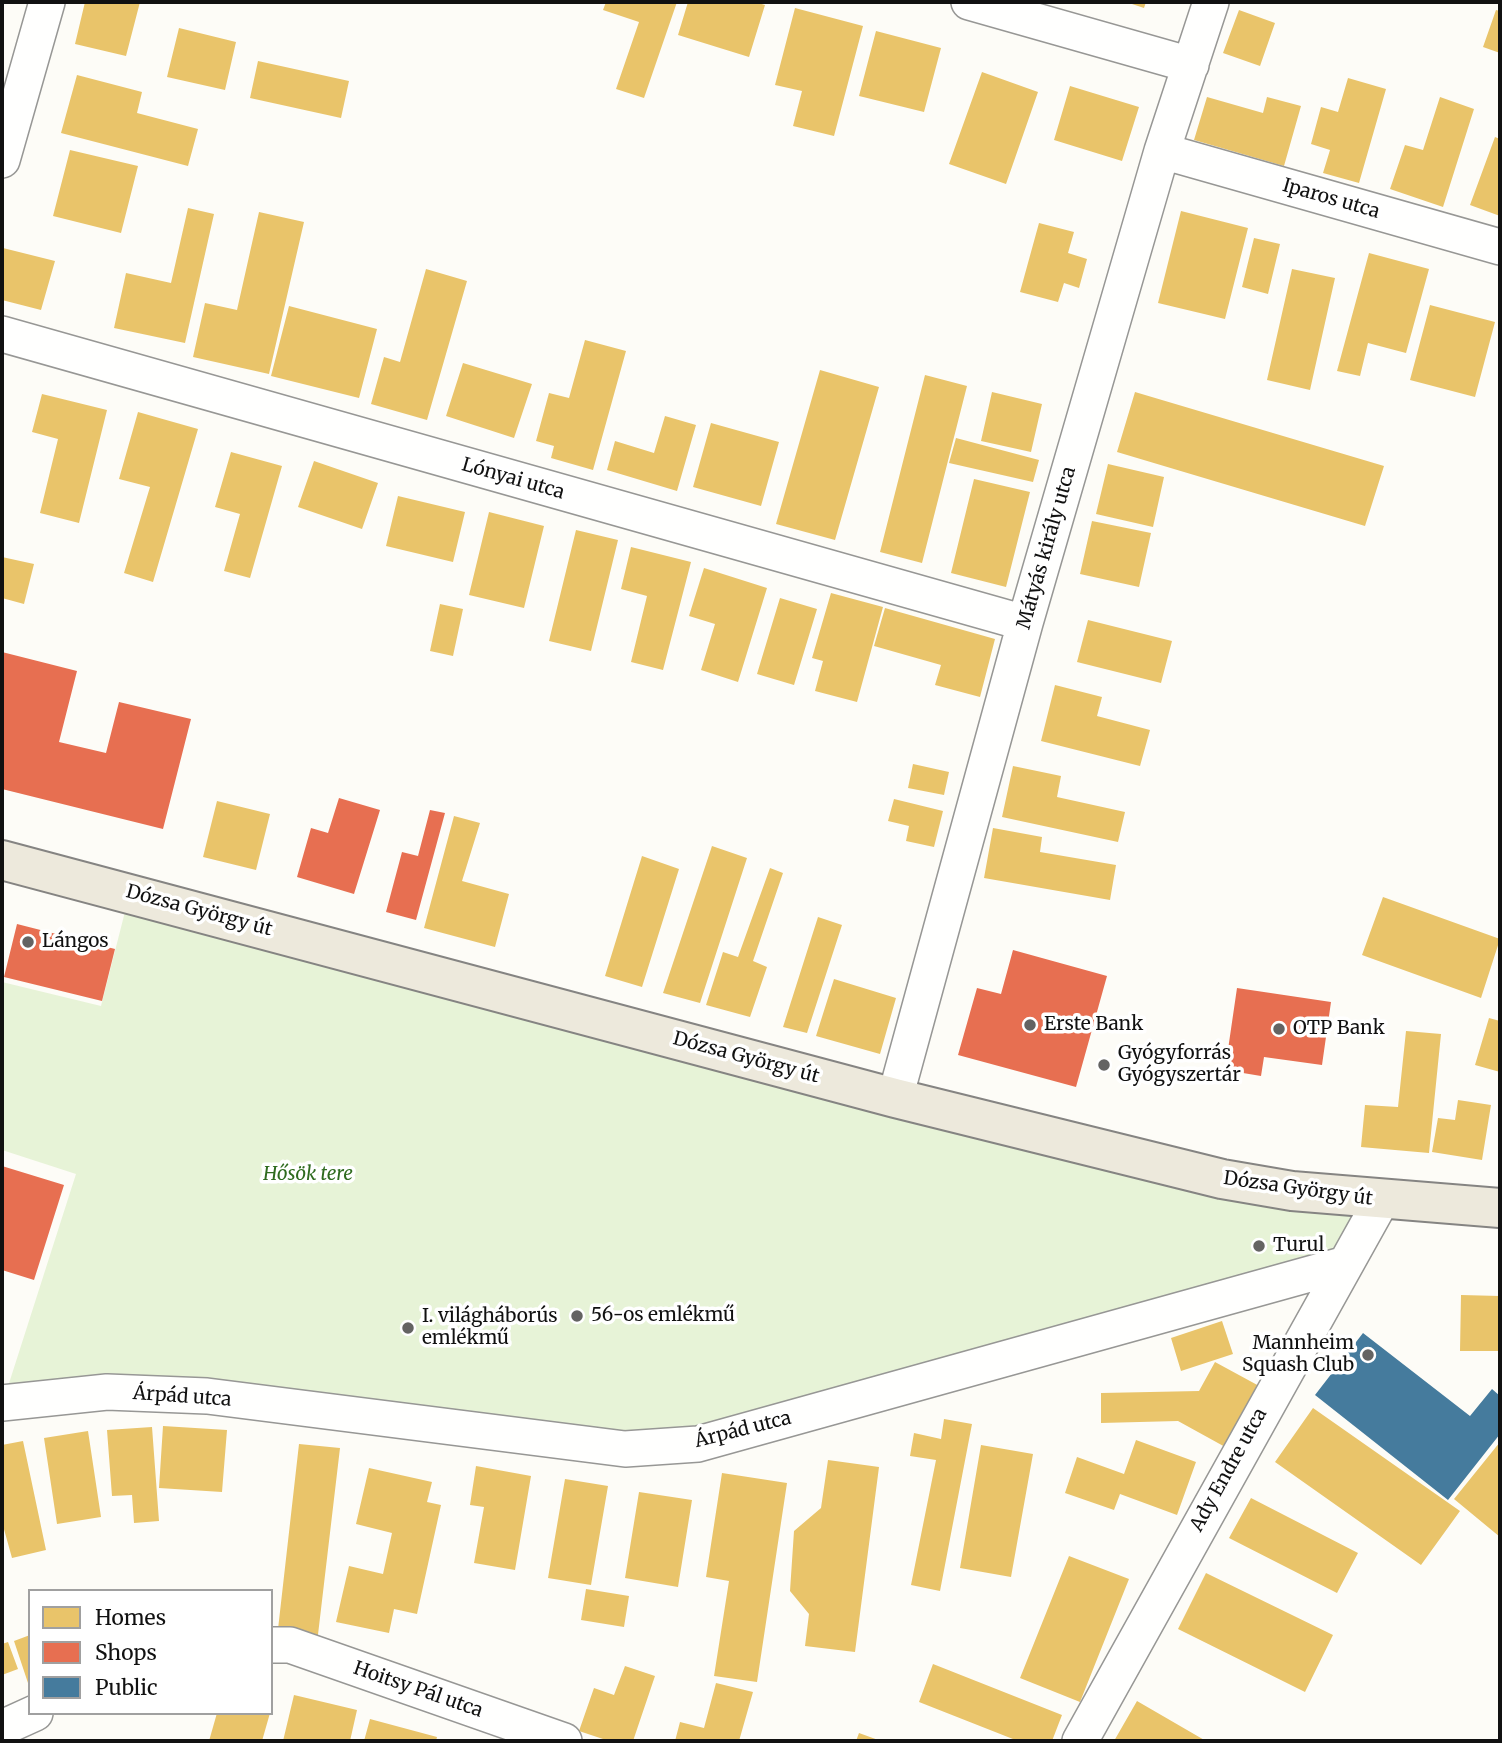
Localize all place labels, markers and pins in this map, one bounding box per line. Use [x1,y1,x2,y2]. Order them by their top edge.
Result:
place label: Lángos [42,931,109,953]
marker: Lángos [20,934,36,950]
place label: Erste Bank [1044,1014,1143,1036]
marker: Erste Bank [1022,1017,1038,1033]
place label: OTP Bank [1293,1018,1385,1040]
marker: OTP Bank [1271,1021,1287,1037]
place label: Gyógyforrás Gyógyszertár [1118,1043,1241,1087]
marker: Gyógyforrás Gyógyszertár [1096,1057,1112,1073]
place label: Turul [1273,1235,1324,1257]
marker: Turul [1251,1238,1267,1254]
place label: 56-os emlékmű [591,1305,735,1327]
place label: I. világháborús emlékmű [422,1306,558,1350]
marker: 56-os emlékmű [569,1308,585,1324]
marker: I. világháborús emlékmű [400,1320,416,1336]
place label: Mannheim Squash Club [1242,1333,1354,1377]
marker: Mannheim Squash Club [1360,1347,1376,1363]

